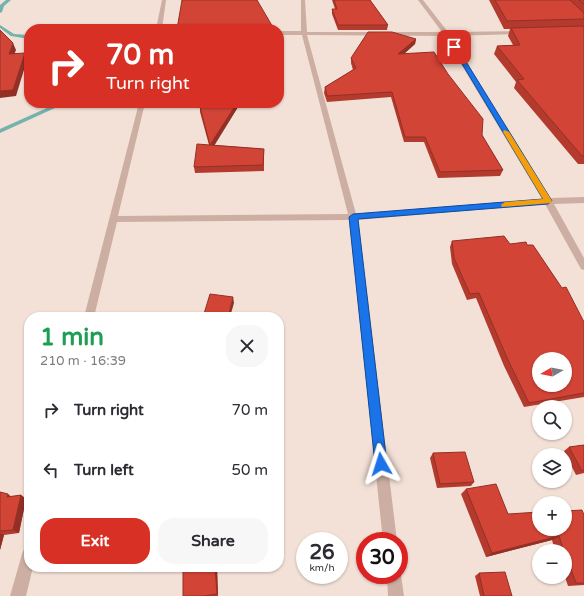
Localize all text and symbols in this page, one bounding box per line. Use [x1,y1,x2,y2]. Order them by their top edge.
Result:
pin [437,30,471,64]
icon: arrive [443,36,465,58]
text: 70 m [106,38,174,72]
icon: right [40,40,92,92]
text: Turn right [106,72,190,94]
text: 1 min [40,323,104,352]
button: close [226,325,268,367]
north arrow [532,352,572,392]
map controls [532,352,572,584]
text: 210 m · 16:39 [40,353,126,369]
icon: right [40,399,62,421]
button: search [532,400,572,440]
text: Turn right [74,401,144,419]
text: 70 m [231,401,268,419]
position arrow [360,443,402,485]
button: layers [532,448,572,488]
icon: left [40,459,62,481]
text: Turn left [74,461,134,479]
text: 50 m [231,461,268,479]
button: + [532,496,572,536]
button: Exit [40,518,150,564]
button: Share [158,518,268,564]
speed limit sign: 30 [356,532,408,584]
text: 26 [309,541,335,565]
button: − [532,544,572,584]
text: km/h [309,562,335,574]

